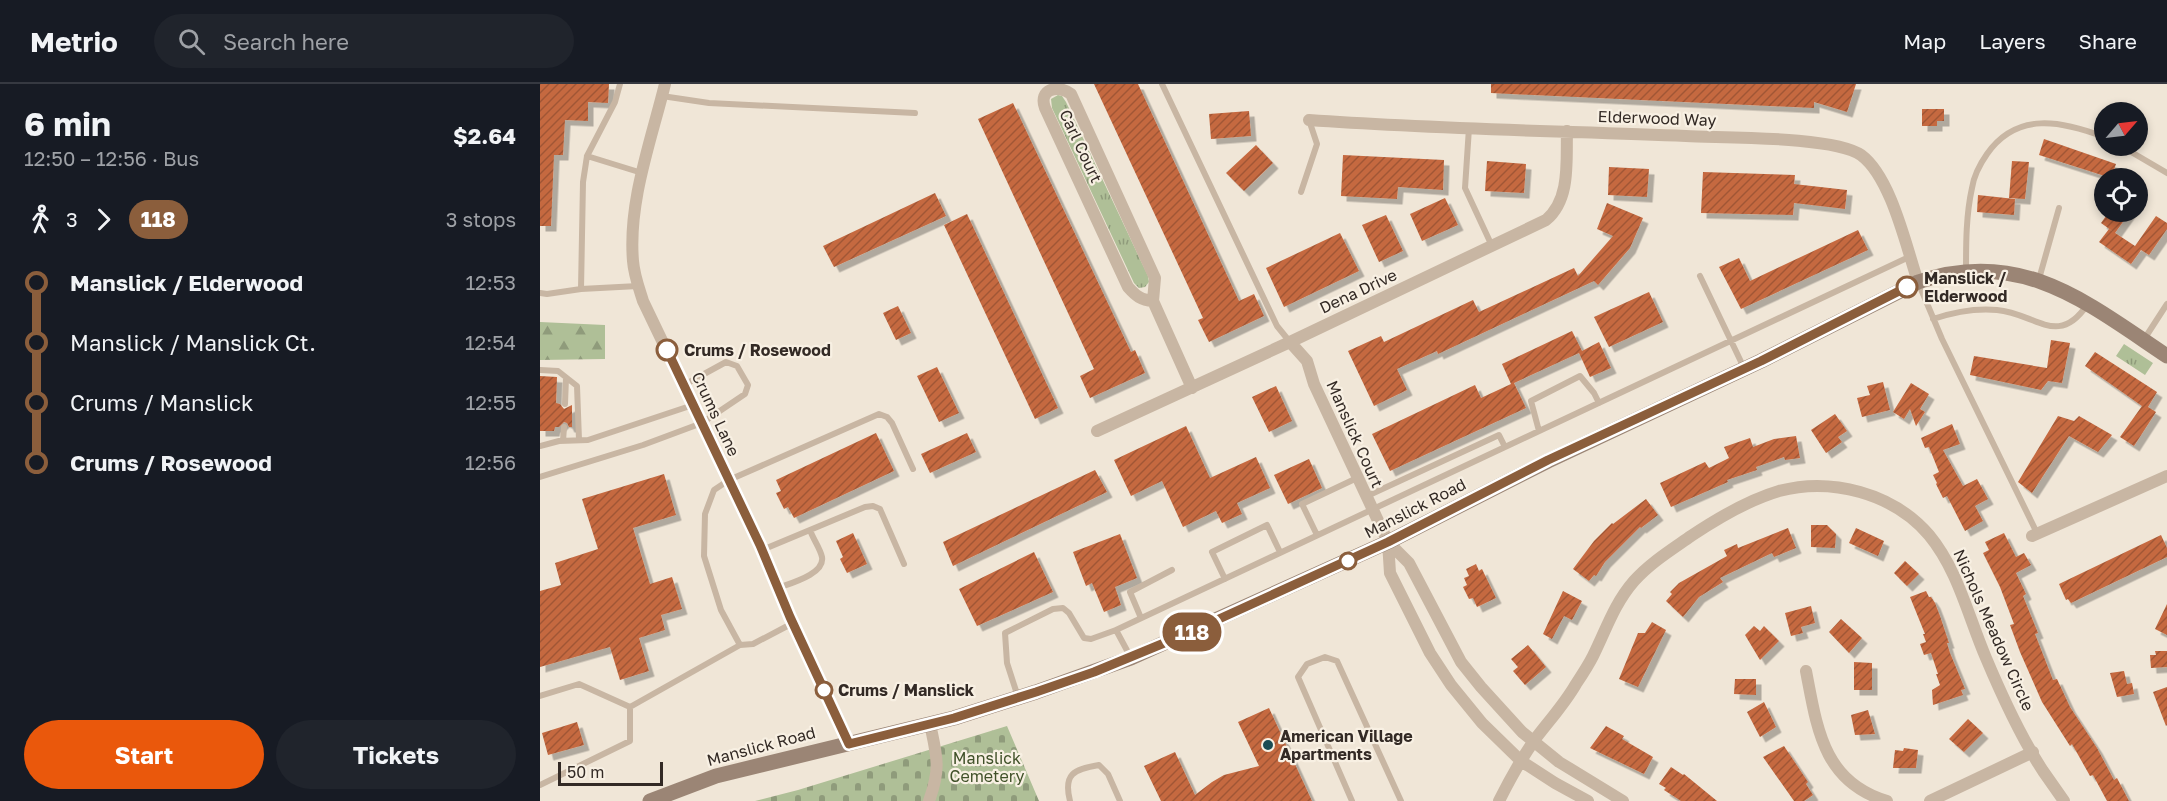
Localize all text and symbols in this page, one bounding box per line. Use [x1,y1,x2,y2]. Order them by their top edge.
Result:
search box [154,14,574,68]
text: Metrio [30,25,118,58]
icon: search [175,25,208,58]
text: Search here [223,28,349,55]
text: Map [1903,28,1946,54]
text: Layers [1979,28,2046,54]
text: Share [2079,28,2137,54]
north arrow [2094,102,2148,156]
map controls [2094,102,2148,222]
text: 6 min [24,104,111,143]
street label: Carl Court [1055,106,1107,186]
street label: Elderwood Way [1597,106,1717,130]
text: $2.64 [453,122,516,149]
text: 12:50 – 12:56 · Bus [24,146,199,170]
button: locate [2094,168,2148,222]
icon: walk [24,203,57,236]
icon: forward [87,203,120,236]
text: 118 [141,206,176,232]
text: 3 [66,207,78,231]
text: 3 stops [446,207,516,231]
street label: Dena Drive [1316,264,1400,318]
place label: Manslick / Elderwood [1924,268,2008,306]
text: Manslick / Elderwood [70,269,303,296]
text: 12:53 [465,270,516,294]
marker: Manslick / Elderwood [1896,276,1918,298]
text: Manslick / Manslick Ct. [70,329,316,356]
text: 12:54 [465,330,516,354]
marker: Crums / Rosewood [656,339,678,361]
place label: Crums / Rosewood [684,340,831,360]
street label: Crums Lane [688,369,744,459]
street label: Manslick Court [1322,377,1388,491]
text: Crums / Manslick [70,389,253,416]
text: 12:55 [466,390,516,414]
text: Crums / Rosewood [70,449,272,476]
text: 12:56 [465,450,516,474]
street label: Manslick Road [1361,474,1469,542]
street label: Nichols Meadow Circle [1949,546,2039,714]
unlabelled marker [1339,552,1357,570]
line badge: 118 [1158,612,1226,652]
text: 118 [1174,619,1210,645]
place label: Crums / Manslick [838,680,975,700]
marker: Crums / Manslick [815,681,833,699]
button: Start [24,720,264,789]
button: Tickets [276,720,516,789]
street label: Manslick Road [705,722,817,770]
place label: American Village Apartments [1280,726,1413,764]
marker: American Village Apartments [1261,738,1275,752]
park label: Manslick Cemetery [950,748,1025,786]
scale bar [558,759,663,786]
text: 50 m [567,762,604,782]

